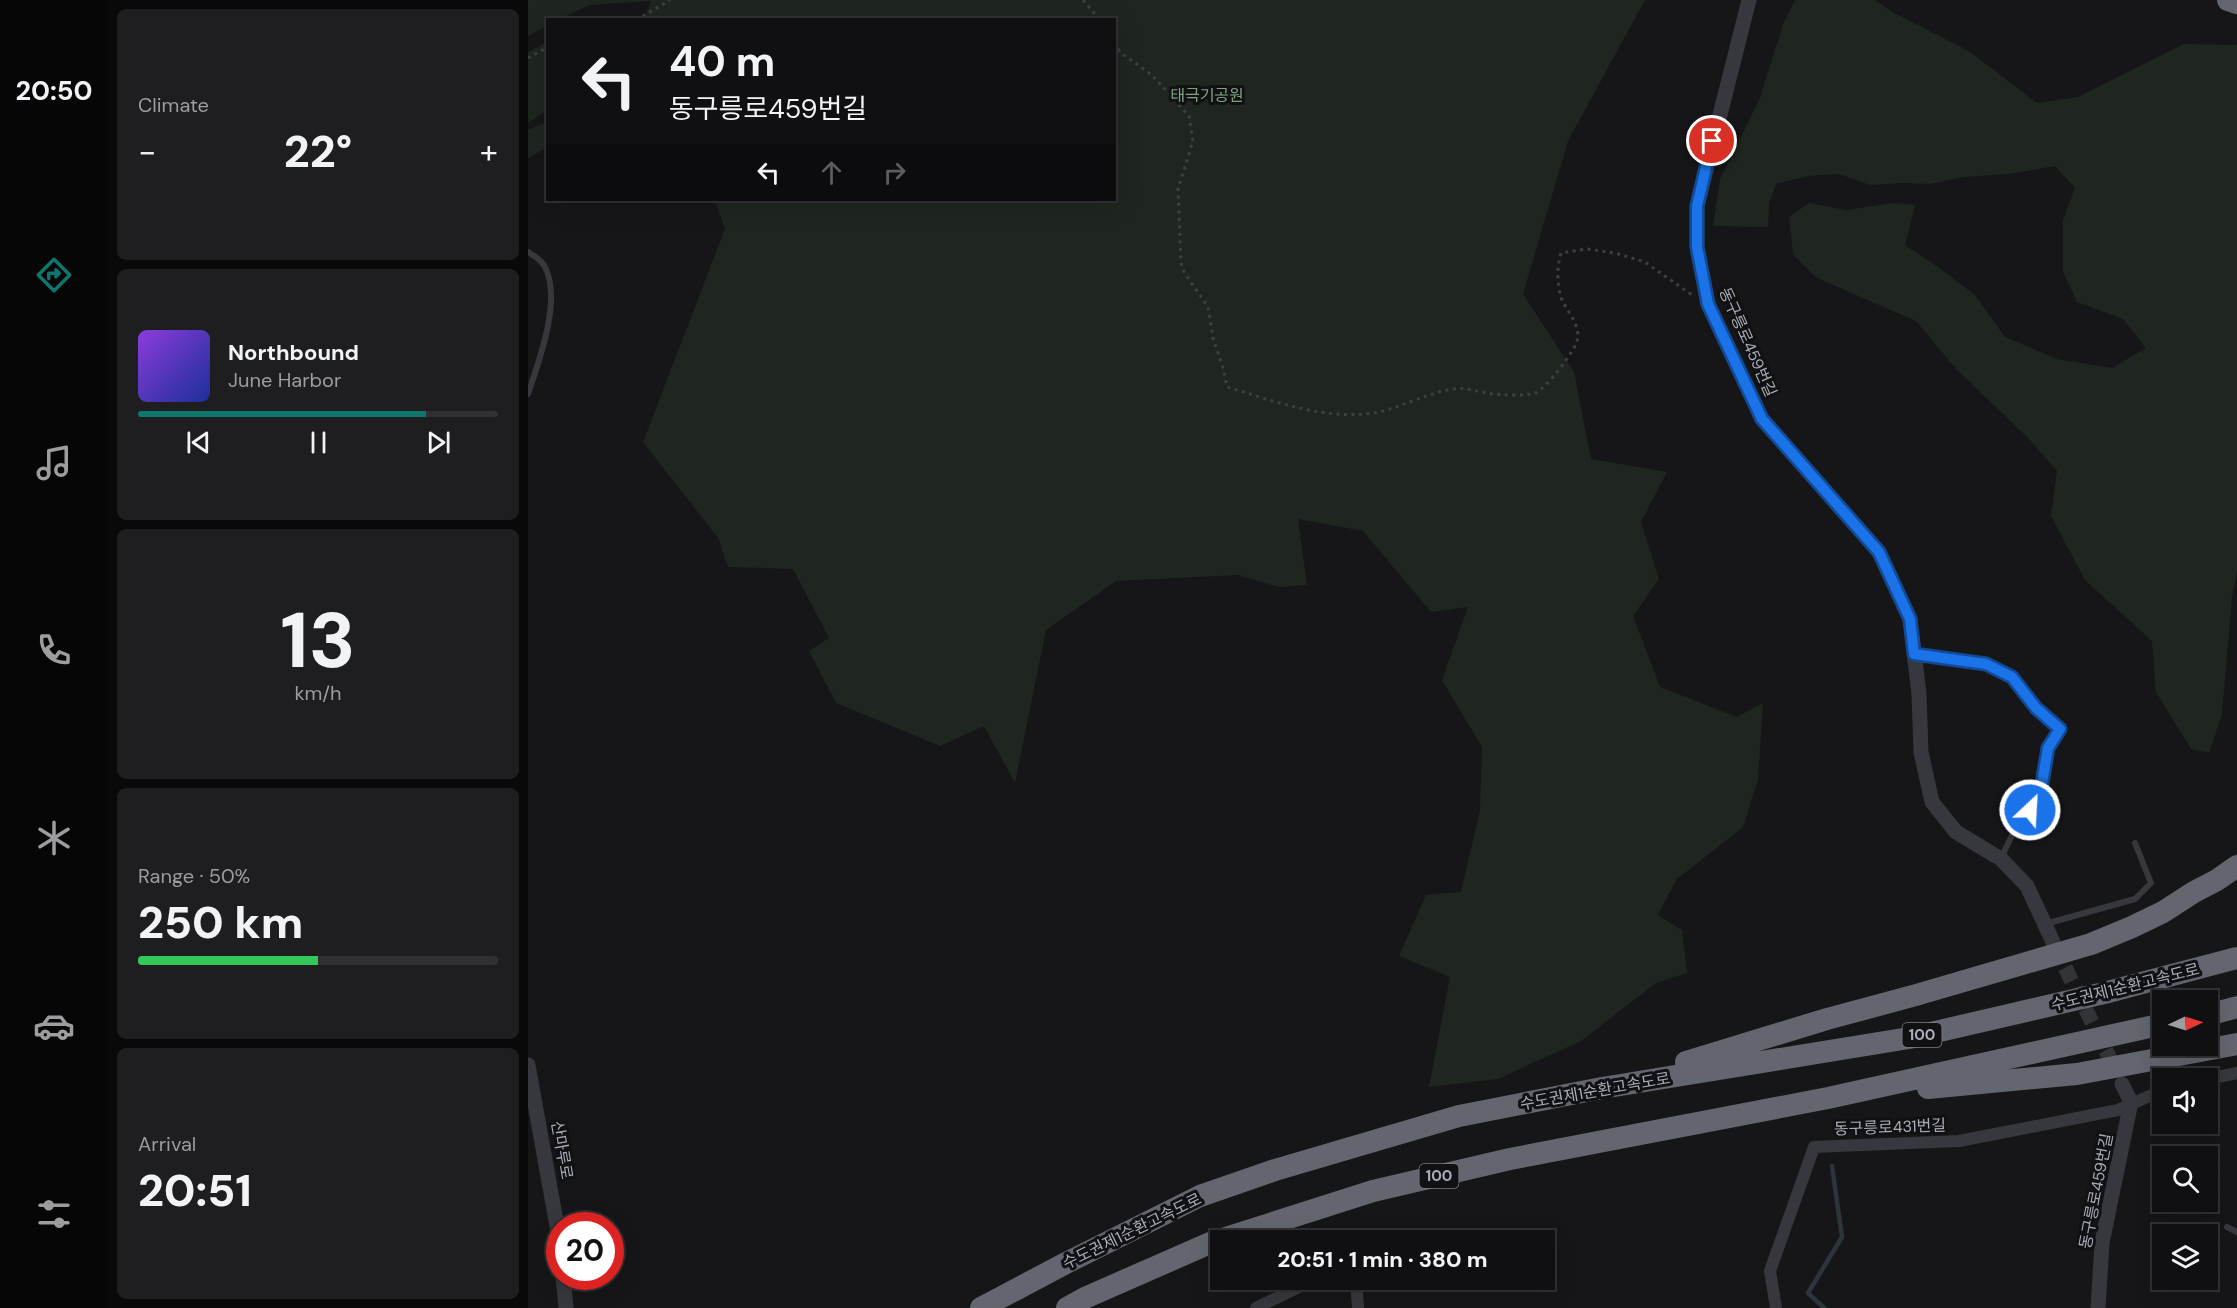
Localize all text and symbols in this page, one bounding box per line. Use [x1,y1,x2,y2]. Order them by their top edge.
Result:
text: 40 m [669,34,775,89]
icon: left [570,42,648,120]
text: 20:50 [15,73,93,108]
park label: 태극기공원 [1170,85,1244,106]
text: 동구릉로459번길 [669,91,867,126]
text: Climate [138,92,209,118]
pin [1686,115,1737,166]
text: 22° [284,122,352,181]
icon: arrive [1695,124,1728,157]
text: − [138,130,156,173]
text: + [480,130,498,173]
icon: left [752,156,785,189]
icon: ahead [815,156,848,189]
icon: right [878,156,911,189]
icon: directions [33,254,75,296]
street label: 동구릉로459번길 [1715,284,1781,400]
text: Northbound [228,338,359,367]
text: June Harbor [228,367,341,393]
icon: previous [182,426,215,459]
icon: pause [302,426,335,459]
icon: next [422,426,455,459]
icon: music [33,442,75,484]
text: 13 [280,590,356,691]
icon: phone [33,629,75,671]
text: km/h [294,680,342,706]
position arrow [1998,778,2062,842]
icon: climate [33,817,75,859]
text: Range · 50% [138,863,250,889]
text: 250 km [138,893,303,952]
street label: 수도권제1순환고속도로 [2049,958,2202,1016]
north arrow [2152,990,2218,1056]
map controls [2152,990,2218,1290]
icon: car [33,1005,75,1047]
road number: 100 [1902,1023,1942,1047]
street label: 수도권제1순환고속도로 [1518,1067,1672,1115]
button: sound [2152,1068,2218,1134]
street label: 동구릉로431번길 [1834,1115,1946,1139]
street label: 산마루로 [547,1119,578,1181]
text: Arrival [138,1131,196,1157]
street label: 동구릉로459번길 [2074,1131,2118,1251]
button: search [2152,1146,2218,1212]
text: 20:51 [138,1161,252,1220]
road number: 100 [1420,1164,1458,1188]
street label: 수도권제1순환고속도로 [1059,1188,1205,1274]
icon: filters [33,1193,75,1235]
speed limit sign: 20 [546,1212,624,1290]
button: layers [2152,1224,2218,1290]
text: 20:51 · 1 min · 380 m [1278,1245,1487,1274]

